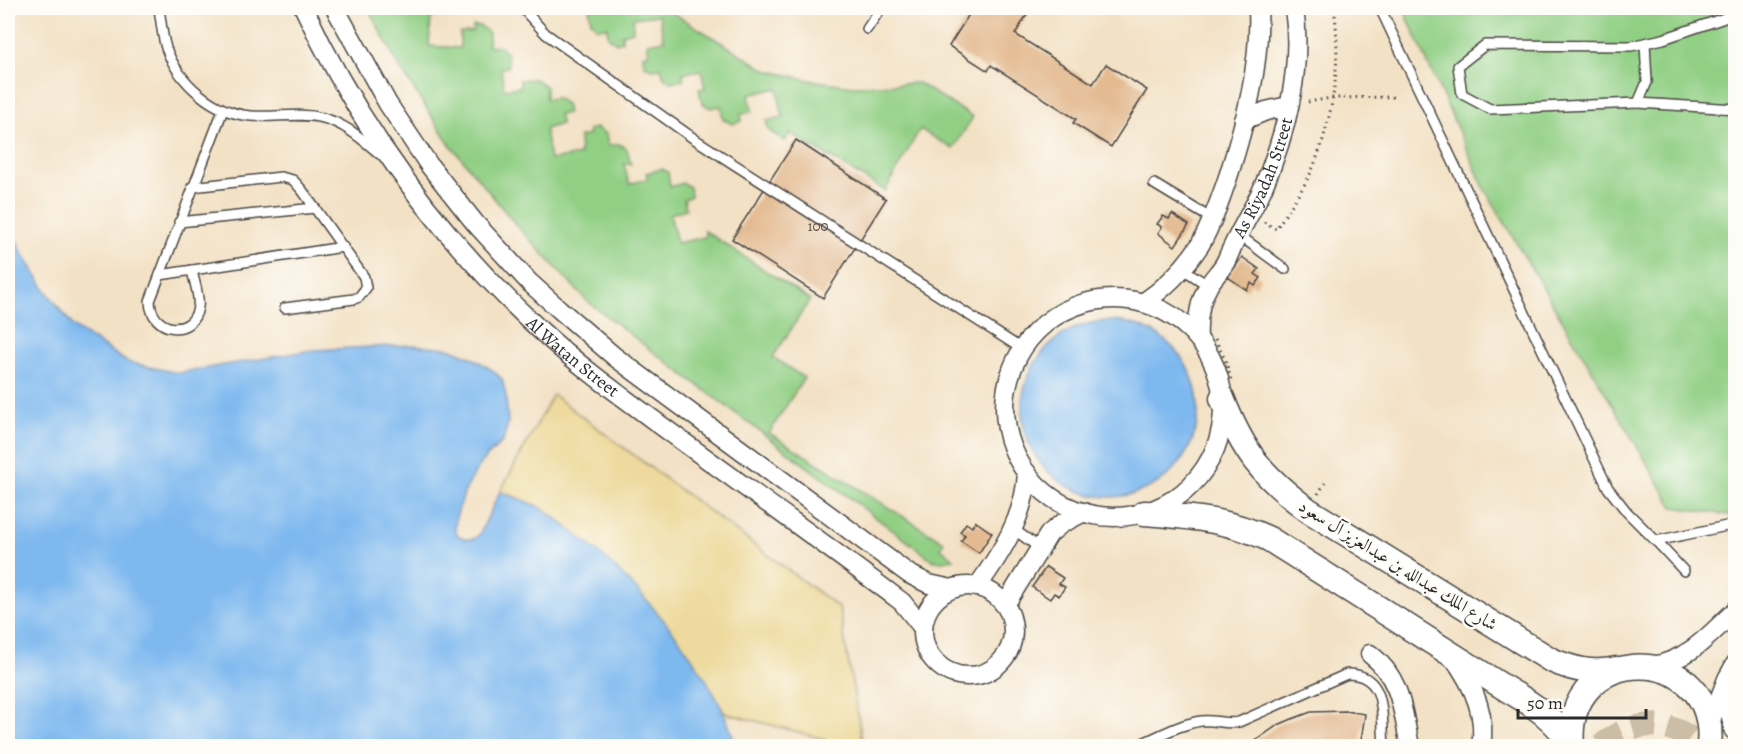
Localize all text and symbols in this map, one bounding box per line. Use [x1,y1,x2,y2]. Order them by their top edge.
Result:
street label: As Riyadah Street [1226,115,1298,243]
house number: 100 [807,216,829,236]
street label: Al Watan Street [520,310,624,402]
street label: شارع الملك عبدالله بن عبدالعزيز آل سعود [1292,494,1502,639]
scale bar [1518,682,1646,720]
text: 50 m [1527,691,1563,715]

